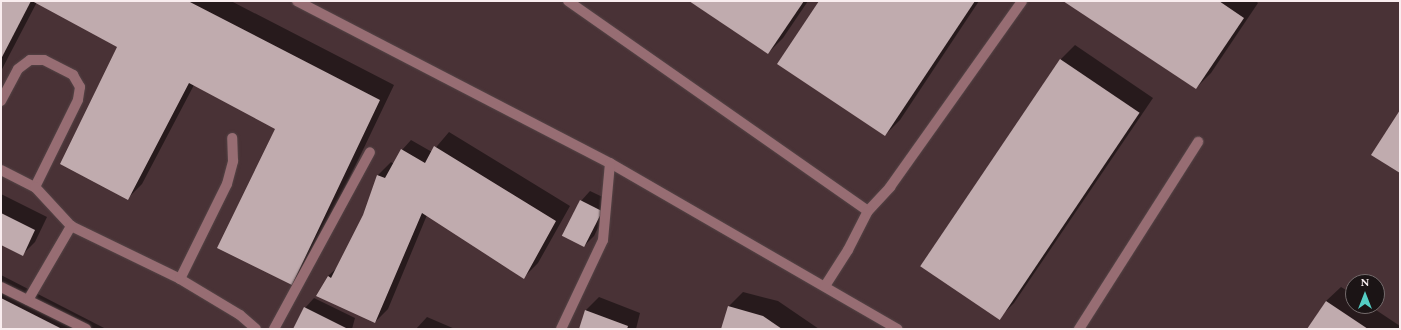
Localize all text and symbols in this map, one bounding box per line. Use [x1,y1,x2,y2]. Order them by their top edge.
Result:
north arrow [1345,274,1385,314]
text: N [1361,274,1369,291]

